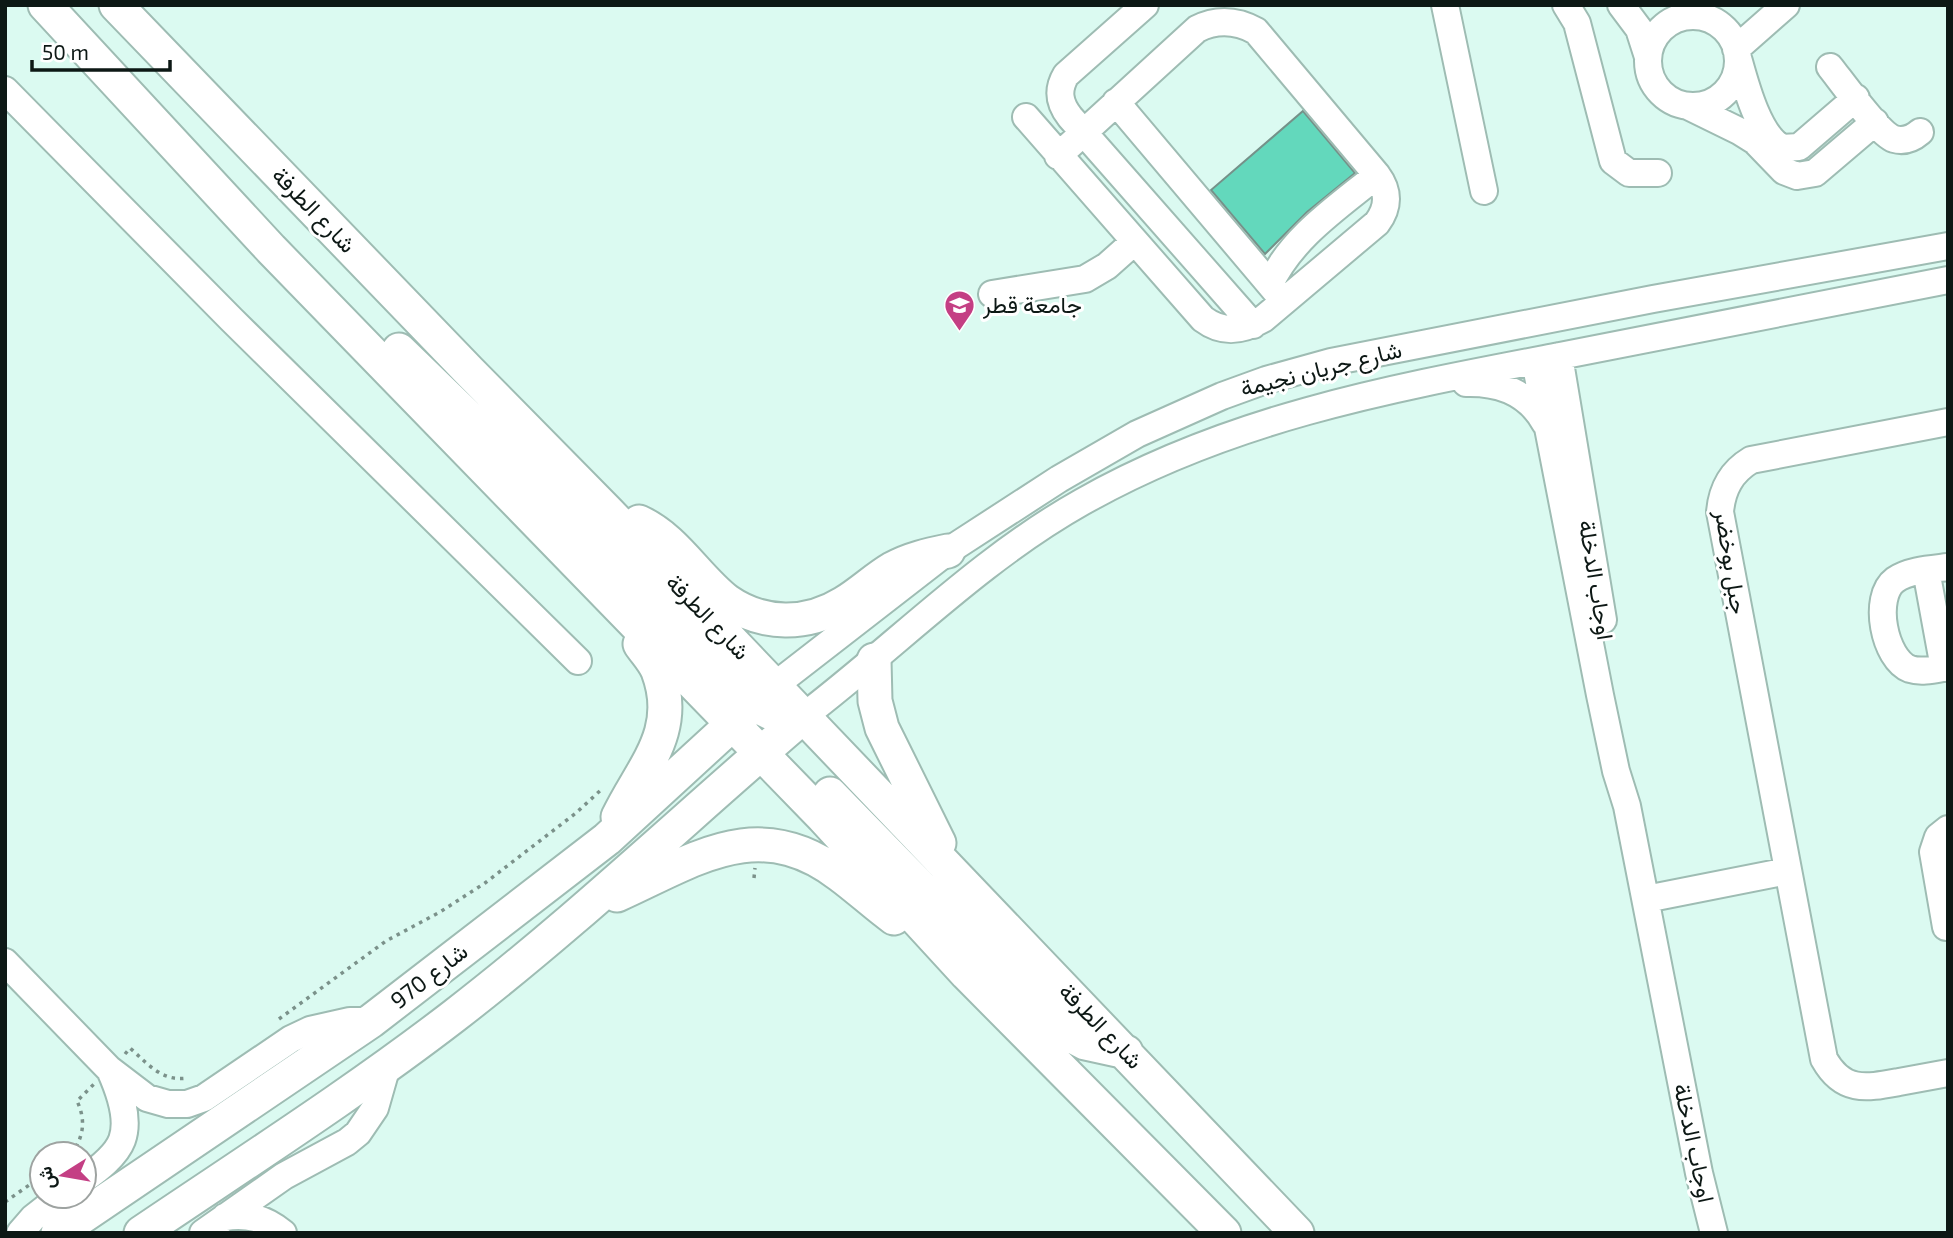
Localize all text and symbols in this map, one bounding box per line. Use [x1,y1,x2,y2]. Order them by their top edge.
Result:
scale bar [32,28,170,72]
text: 50 m [42,39,89,64]
street label: شارع الطرفة [265,161,363,260]
school or university icon: جامعة قطر [943,288,977,332]
place label: جامعة قطر [982,290,1082,320]
street label: شارع جريان نجيمة [1237,334,1405,405]
street label: جبل بوخضر [1708,507,1754,616]
street label: اوجاب الدخلة [1573,518,1620,642]
street label: شارع الطرفة [659,568,757,667]
street label: شارع 970 [384,936,474,1016]
street label: شارع الطرفة [1052,977,1150,1076]
street label: اوجاب الدخلة [1668,1081,1721,1205]
north arrow [28,1140,98,1210]
text: ش [32,1165,60,1192]

